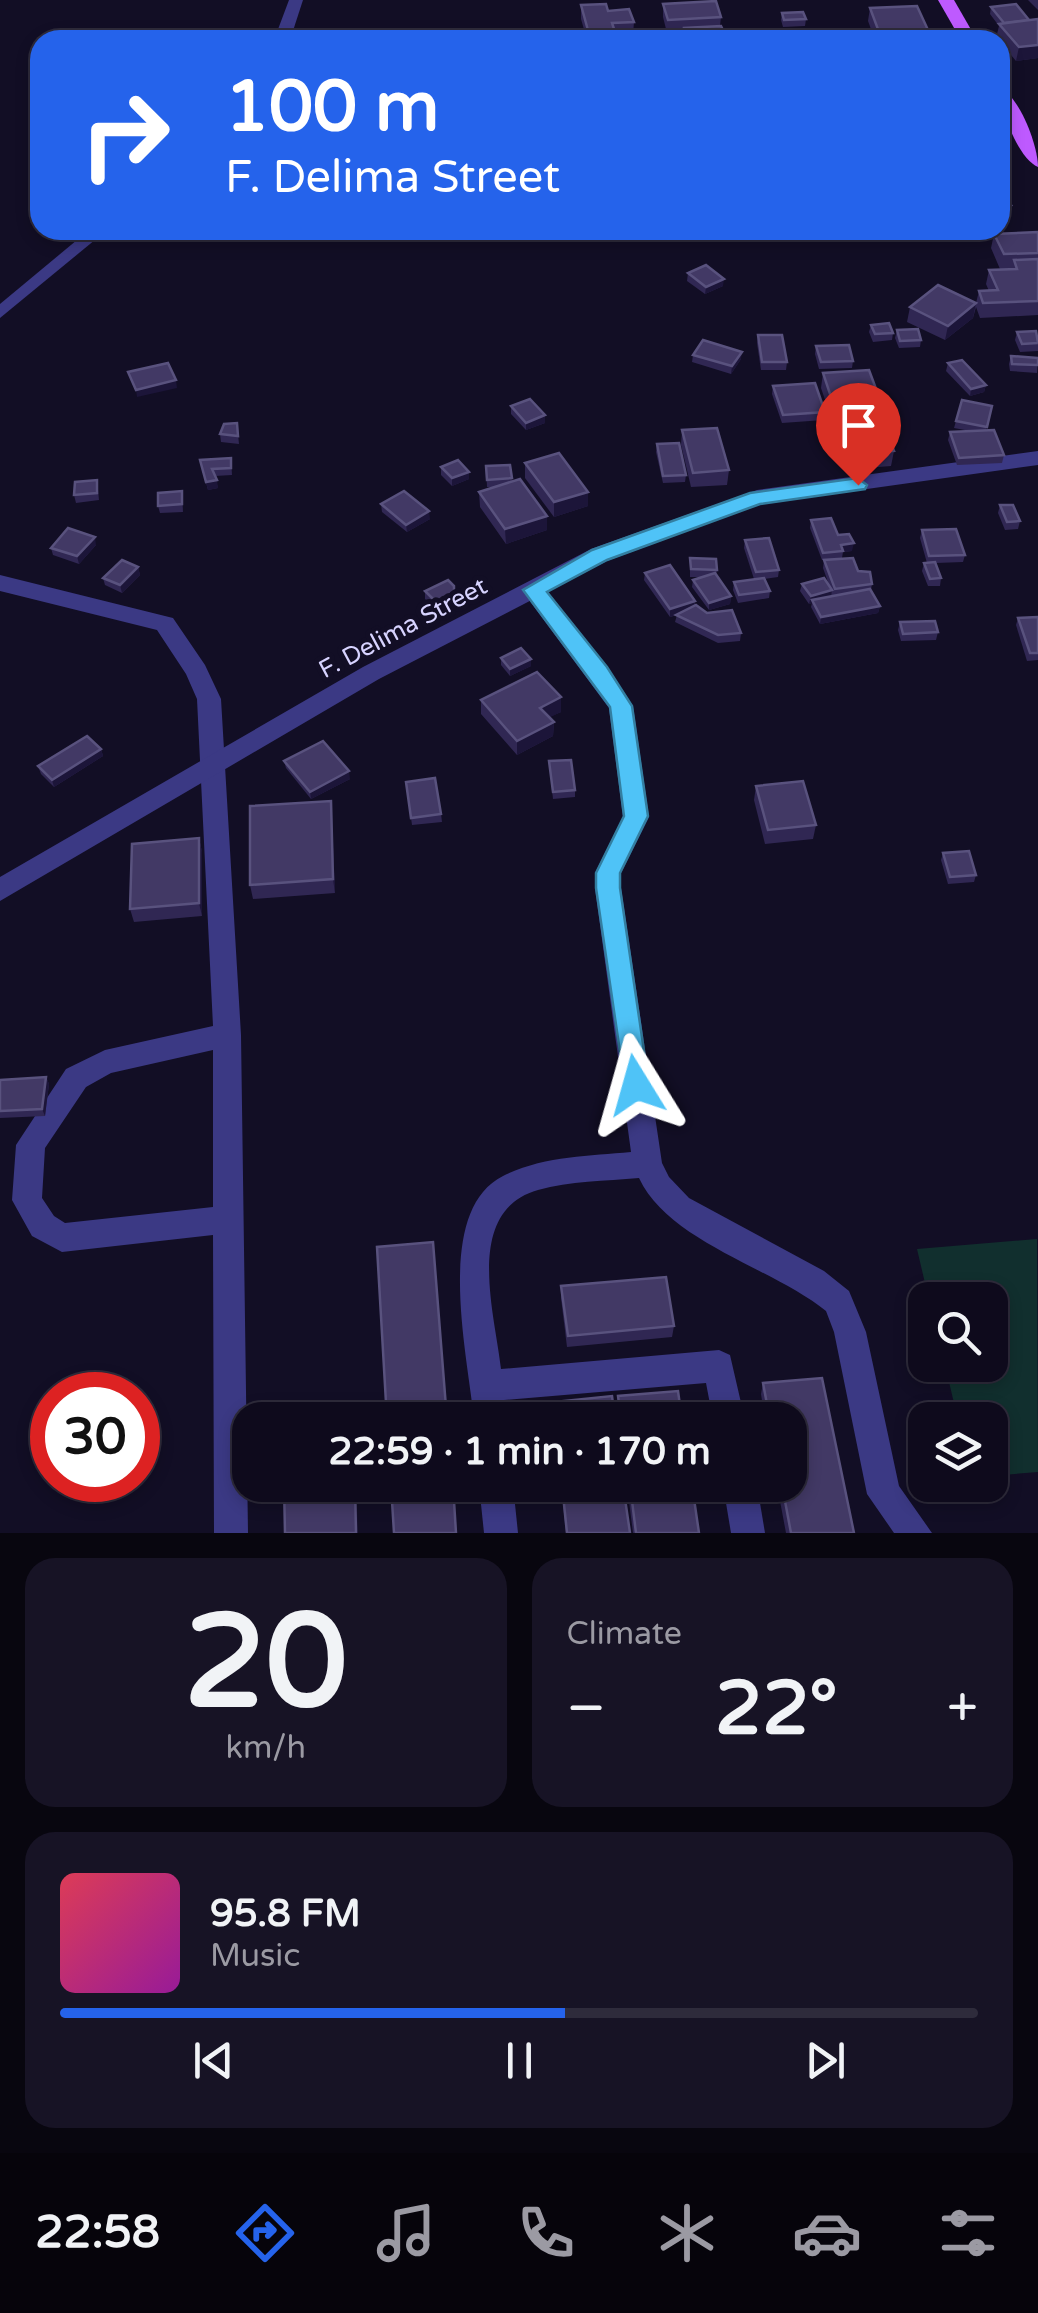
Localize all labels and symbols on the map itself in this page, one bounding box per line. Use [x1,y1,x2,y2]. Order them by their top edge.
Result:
pin [816,383,901,486]
street label: F. Delima Street [314,571,493,685]
position arrow [584,1033,688,1137]
speed limit sign: 30 [30,1372,160,1502]

